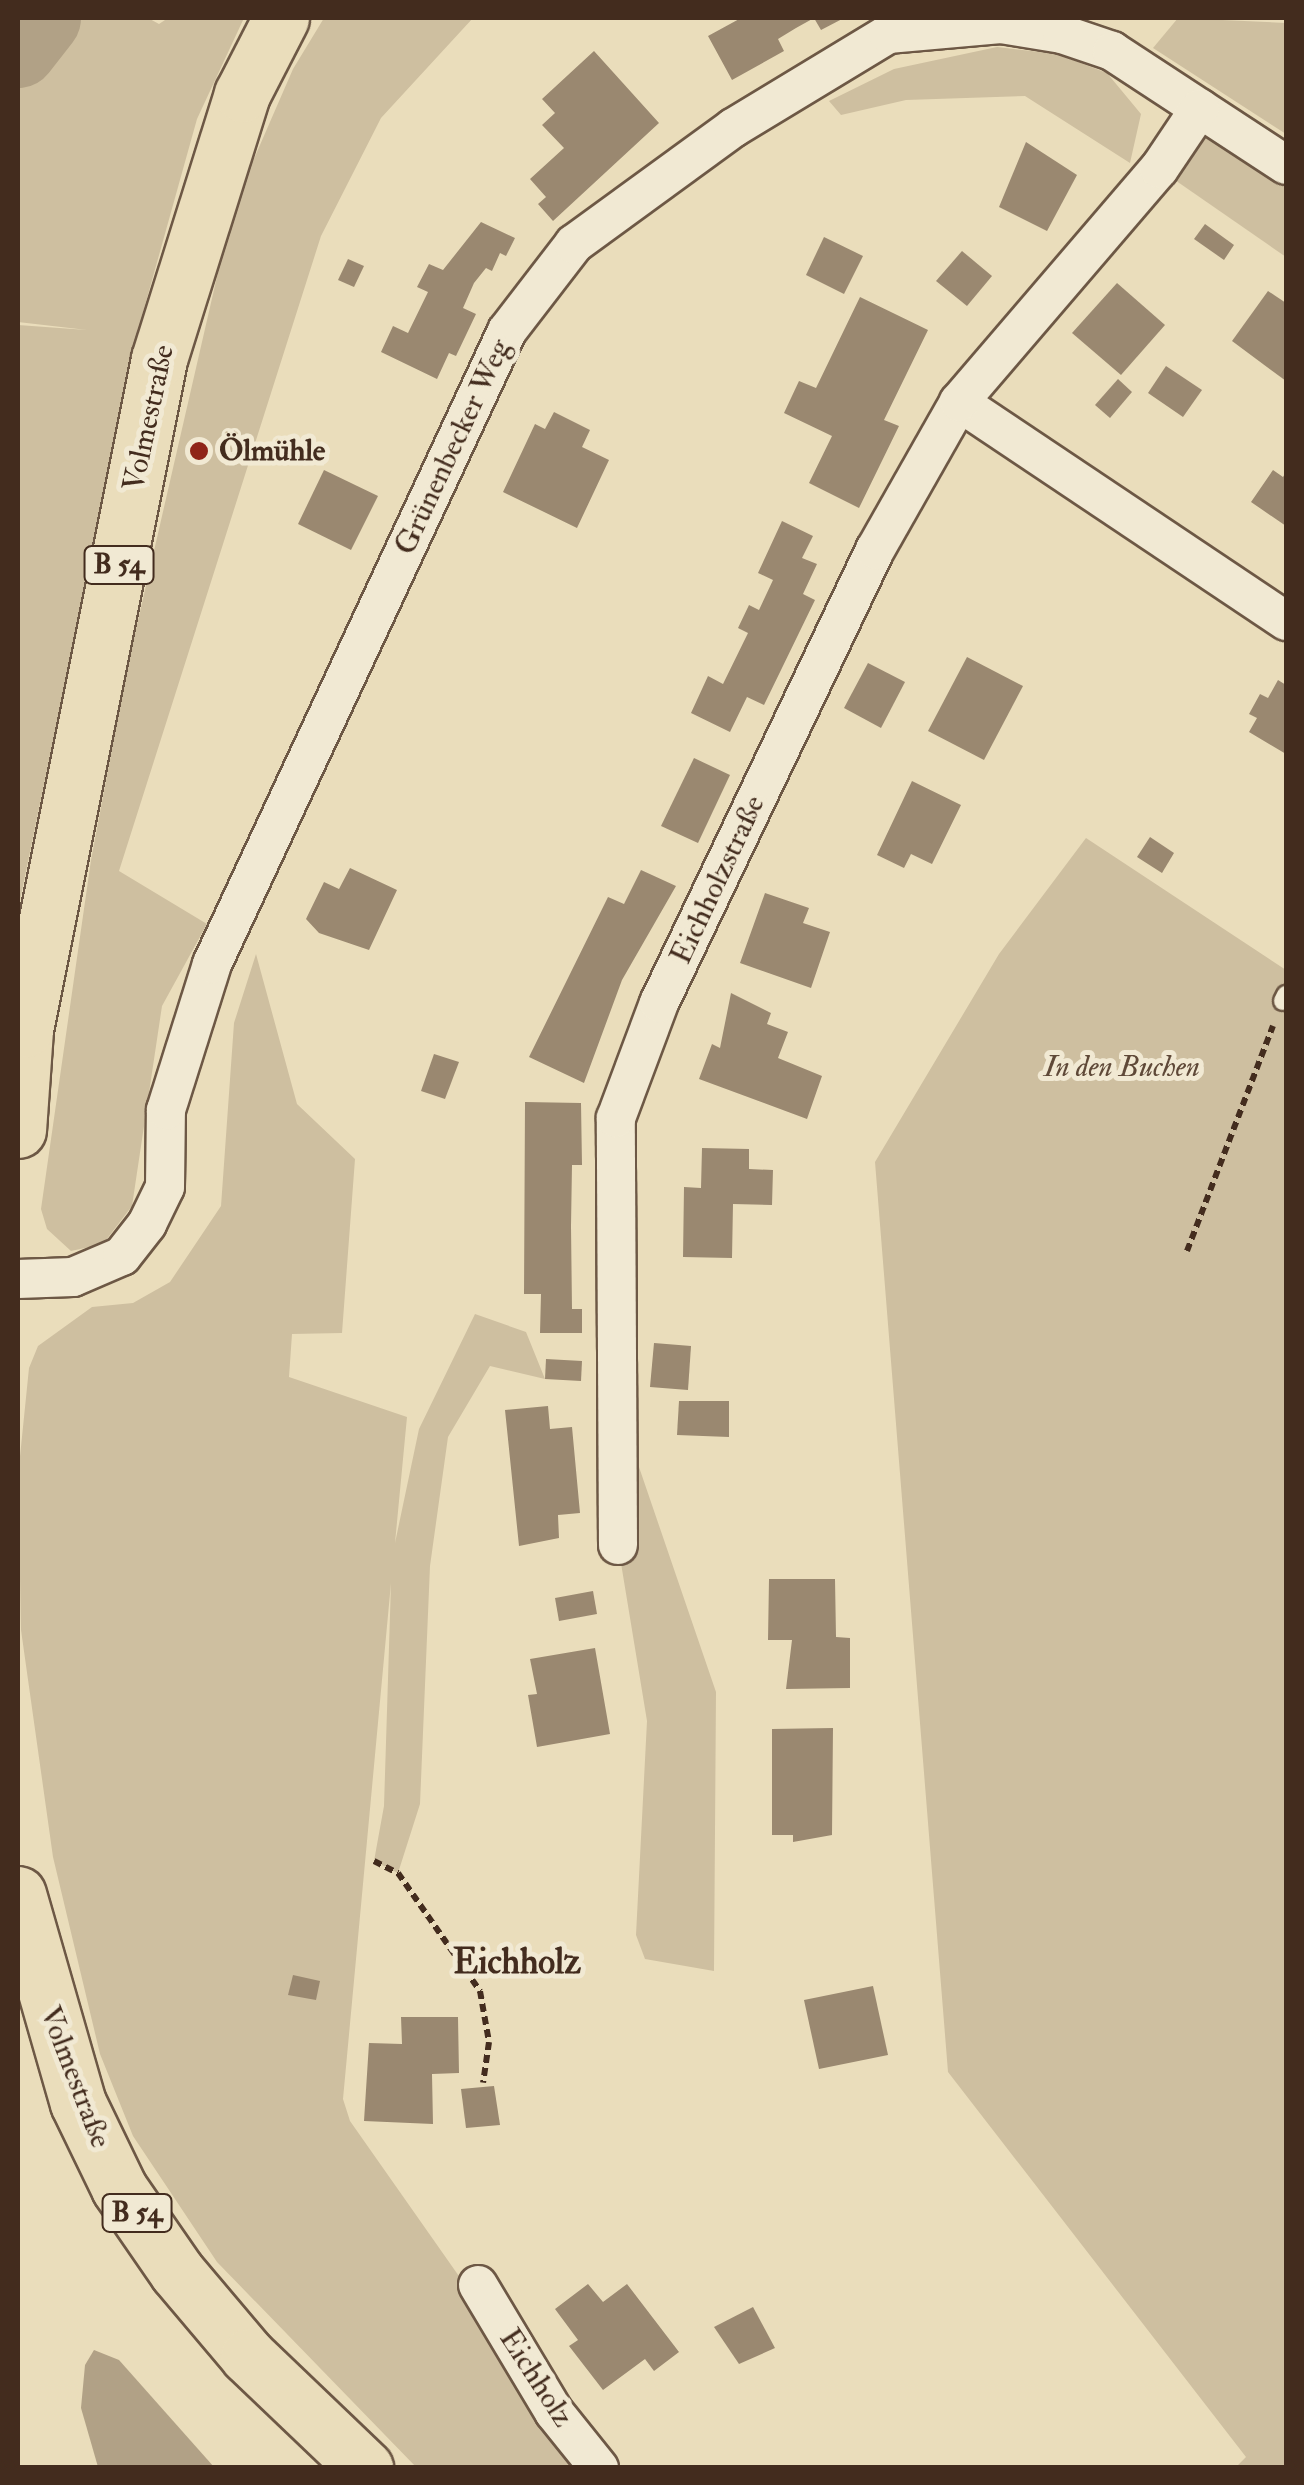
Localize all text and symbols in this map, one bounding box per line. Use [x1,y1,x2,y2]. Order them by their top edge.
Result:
street label: Grünenbecker Weg [387,333,519,561]
street label: Volmestraße [116,342,182,494]
place label: Ölmühle [219,433,325,469]
marker: Ölmühle [188,440,210,462]
road number: B 54 [82,542,156,588]
street label: Eichholzstraße [663,790,773,970]
park label: In den Buchen [1044,1049,1200,1085]
district label: Eichholz [453,1941,581,1983]
street label: Volmestraße [32,2001,118,2153]
road number: B 54 [100,2190,174,2236]
street label: Eichholz [491,2322,581,2434]

